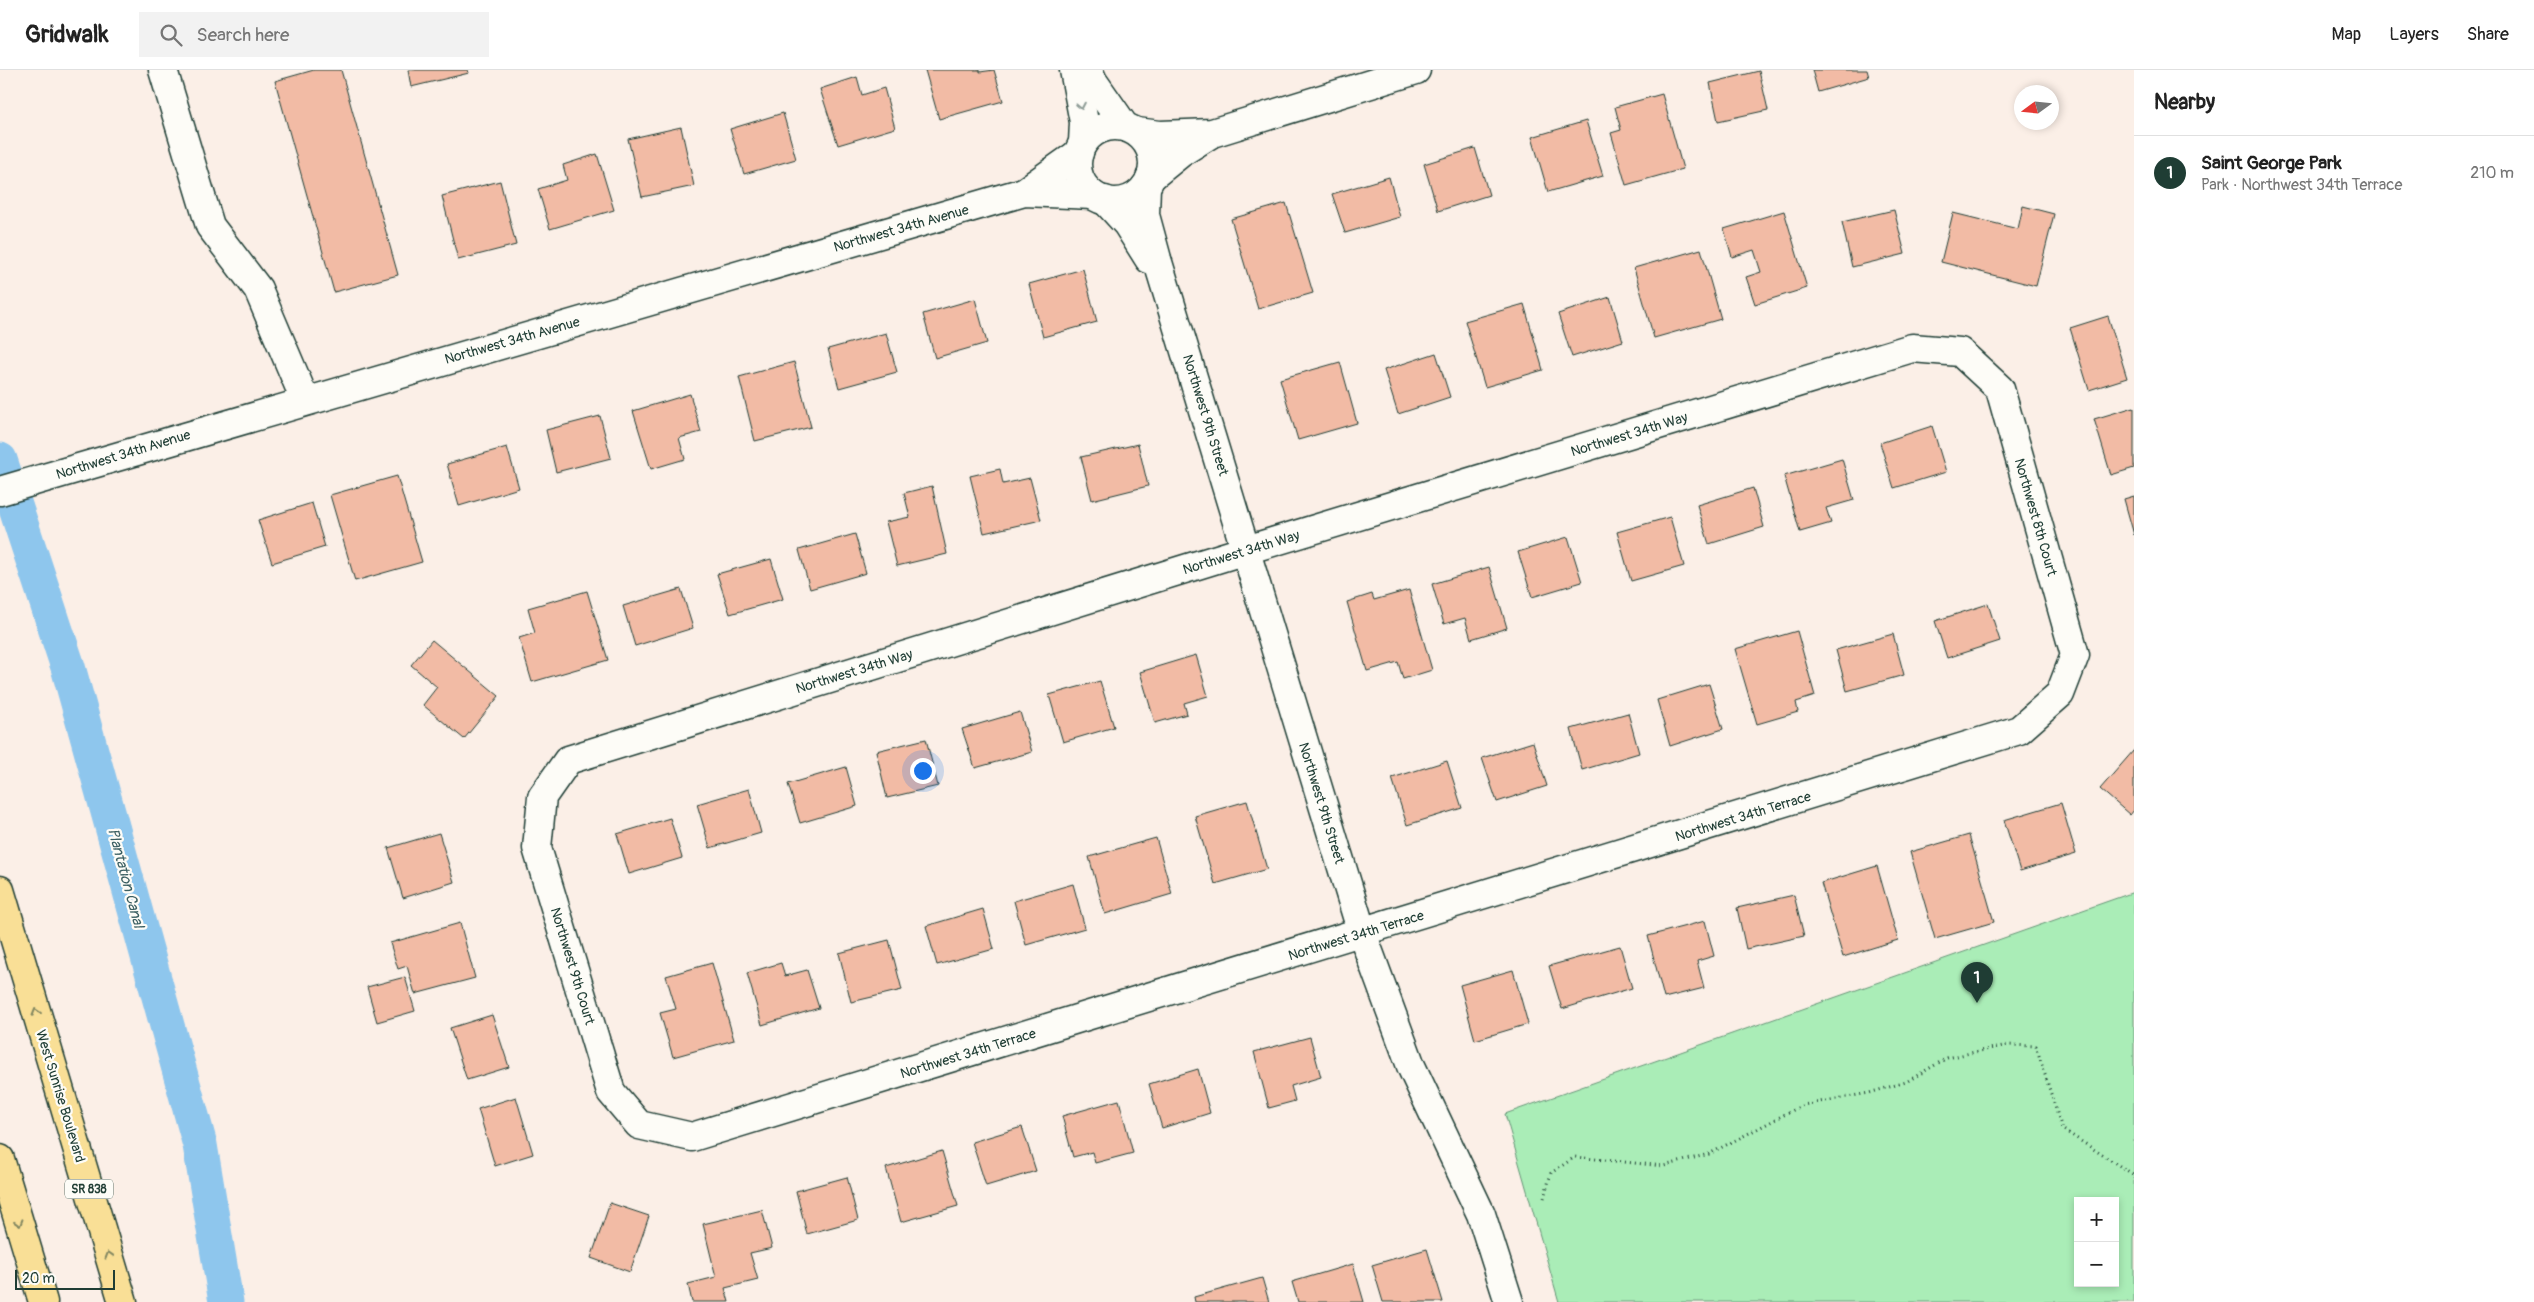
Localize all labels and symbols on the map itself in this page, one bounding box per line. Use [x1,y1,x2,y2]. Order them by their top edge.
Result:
north arrow [2014,85,2059,130]
one-way arrow [1075,102,1085,111]
street label: Northwest 34th Avenue [832,201,971,256]
street label: Northwest 34th Avenue [443,313,582,368]
street label: Northwest 9th Street [1179,352,1232,478]
street label: Northwest 34th Way [1569,409,1690,460]
street label: Northwest 34th Avenue [54,426,193,483]
street label: Northwest 8th Court [2011,456,2061,578]
street label: Northwest 34th Way [1181,527,1302,578]
street label: Northwest 34th Way [794,646,915,697]
street label: Northwest 9th Street [1295,740,1348,866]
your location [910,758,936,784]
street label: Northwest 34th Terrace [1673,788,1813,845]
water label: Plantation Canal [103,826,148,931]
street label: Northwest 9th Court [547,905,599,1027]
street label: Northwest 34th Terrace [1286,907,1426,964]
pin: 1 [1961,962,1993,1003]
one-way arrow [32,1009,42,1017]
street label: Northwest 34th Terrace [898,1025,1038,1082]
street label: West Sunrise Boulevard [32,1028,89,1165]
road number: SR 838 [65,1180,113,1198]
one-way arrow [13,1218,23,1227]
one-way arrow [104,1252,114,1260]
scale bar [15,1267,115,1290]

